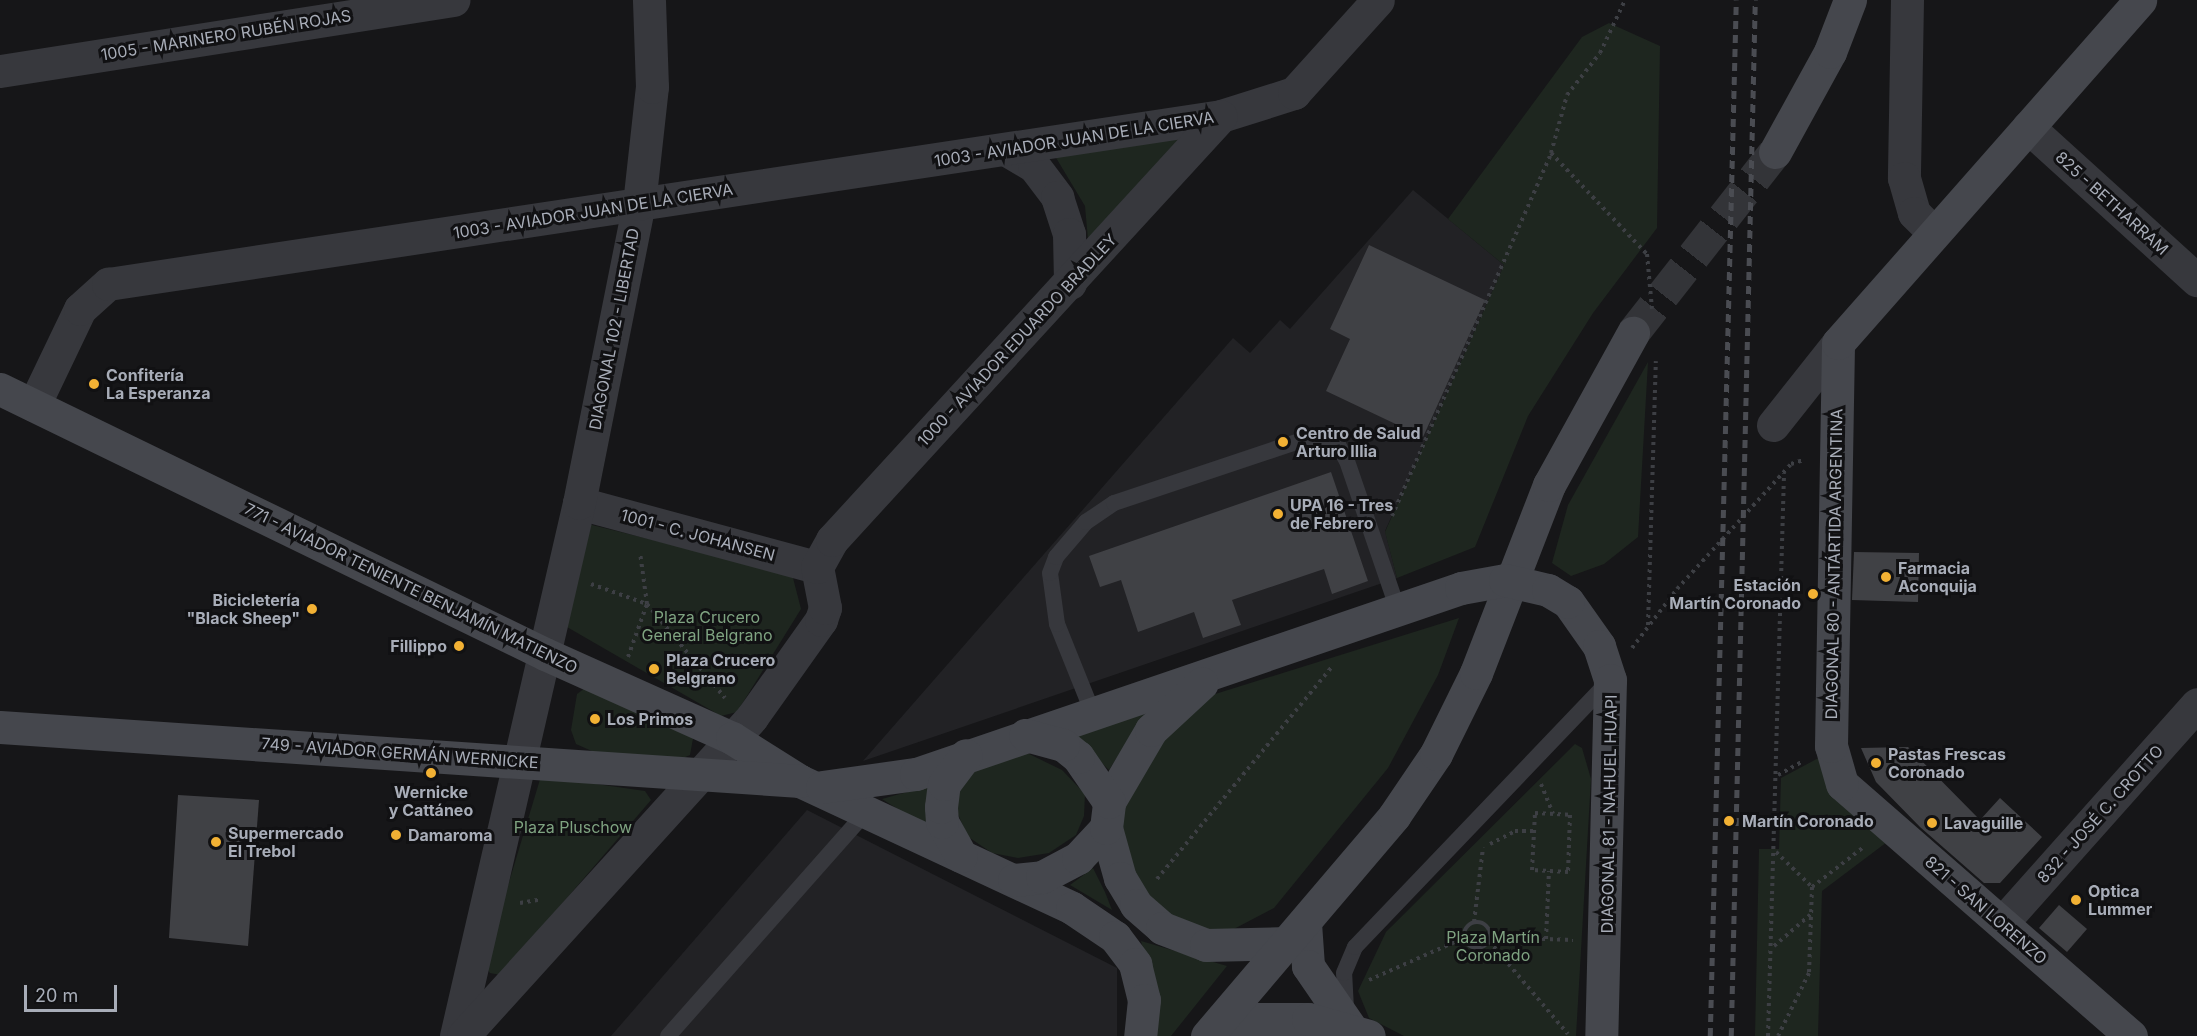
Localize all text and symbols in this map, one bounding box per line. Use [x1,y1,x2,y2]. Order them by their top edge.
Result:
street label: 1005 - MARINERO RUBÉN ROJAS [100,6,352,64]
street label: 1003 - AVIADOR JUAN DE LA CIERVA [933,107,1215,171]
street label: 825 - BETHARRAM [2052,147,2172,259]
street label: 1003 - AVIADOR JUAN DE LA CIERVA [452,179,734,243]
street label: DIAGONAL 102 - LIBERTAD [585,226,643,432]
street label: 1000 - AVIADOR EDUARDO BRADLEY [913,230,1121,450]
place label: Confitería La Esperanza [106,365,210,403]
marker: Confitería La Esperanza [87,377,101,391]
street label: DIAGONAL 80 - ANTÁRTIDA ARGENTINA [1822,408,1846,720]
place label: Centro de Salud Arturo Illia [1296,423,1420,461]
marker: Centro de Salud Arturo Illia [1274,433,1292,451]
place label: UPA 16 - Tres de Febrero [1290,495,1393,533]
street label: 771 - AVIADOR TENIENTE BENJAMÍN MATIENZO [241,499,581,677]
street label: 1001 - C. JOHANSEN [619,505,777,565]
marker: UPA 16 - Tres de Febrero [1271,507,1285,521]
place label: Farmacia Aconquija [1898,558,1977,596]
marker: Farmacia Aconquija [1879,570,1893,584]
place label: Estación Martín Coronado [1669,575,1801,613]
marker: Estación Martín Coronado [1806,587,1820,601]
place label: Bicicletería "Black Sheep" [186,590,300,628]
marker: Bicicletería "Black Sheep" [305,602,319,616]
park label: Plaza Crucero General Belgrano [642,607,772,645]
place label: Fillippo [390,636,447,656]
marker: Fillippo [452,639,466,653]
place label: Plaza Crucero Belgrano [666,650,775,688]
marker: Plaza Crucero Belgrano [647,662,661,676]
street label: DIAGONAL 81 - NAHUEL HUAPI [1597,694,1621,934]
place label: Los Primos [607,709,693,729]
marker: Los Primos [588,712,602,726]
street label: 749 - AVIADOR GERMÁN WERNICKE [261,734,539,772]
street label: 832 - JOSÉ C. CROTTO [2033,741,2167,887]
place label: Pastas Frescas Coronado [1888,744,2006,782]
marker: Pastas Frescas Coronado [1869,756,1883,770]
marker: Wernicke y Cattáneo [424,766,438,780]
place label: Wernicke y Cattáneo [389,782,473,820]
place label: Martín Coronado [1742,811,1874,831]
marker: Martín Coronado [1720,812,1738,830]
place label: Lavaguille [1944,813,2023,833]
marker: Lavaguille [1925,816,1939,830]
park label: Plaza Pluschow [514,817,632,837]
place label: Supermercado El Trebol [228,823,344,861]
place label: Damaroma [408,825,493,845]
marker: Damaroma [389,828,403,842]
marker: Supermercado El Trebol [209,835,223,849]
street label: 821 - SAN LORENZO [1921,852,2051,968]
place label: Optica Lummer [2088,881,2152,919]
marker: Optica Lummer [2069,893,2083,907]
park label: Plaza Martín Coronado [1446,927,1540,965]
scale bar [27,973,120,1011]
text: 20 m [35,985,78,1006]

